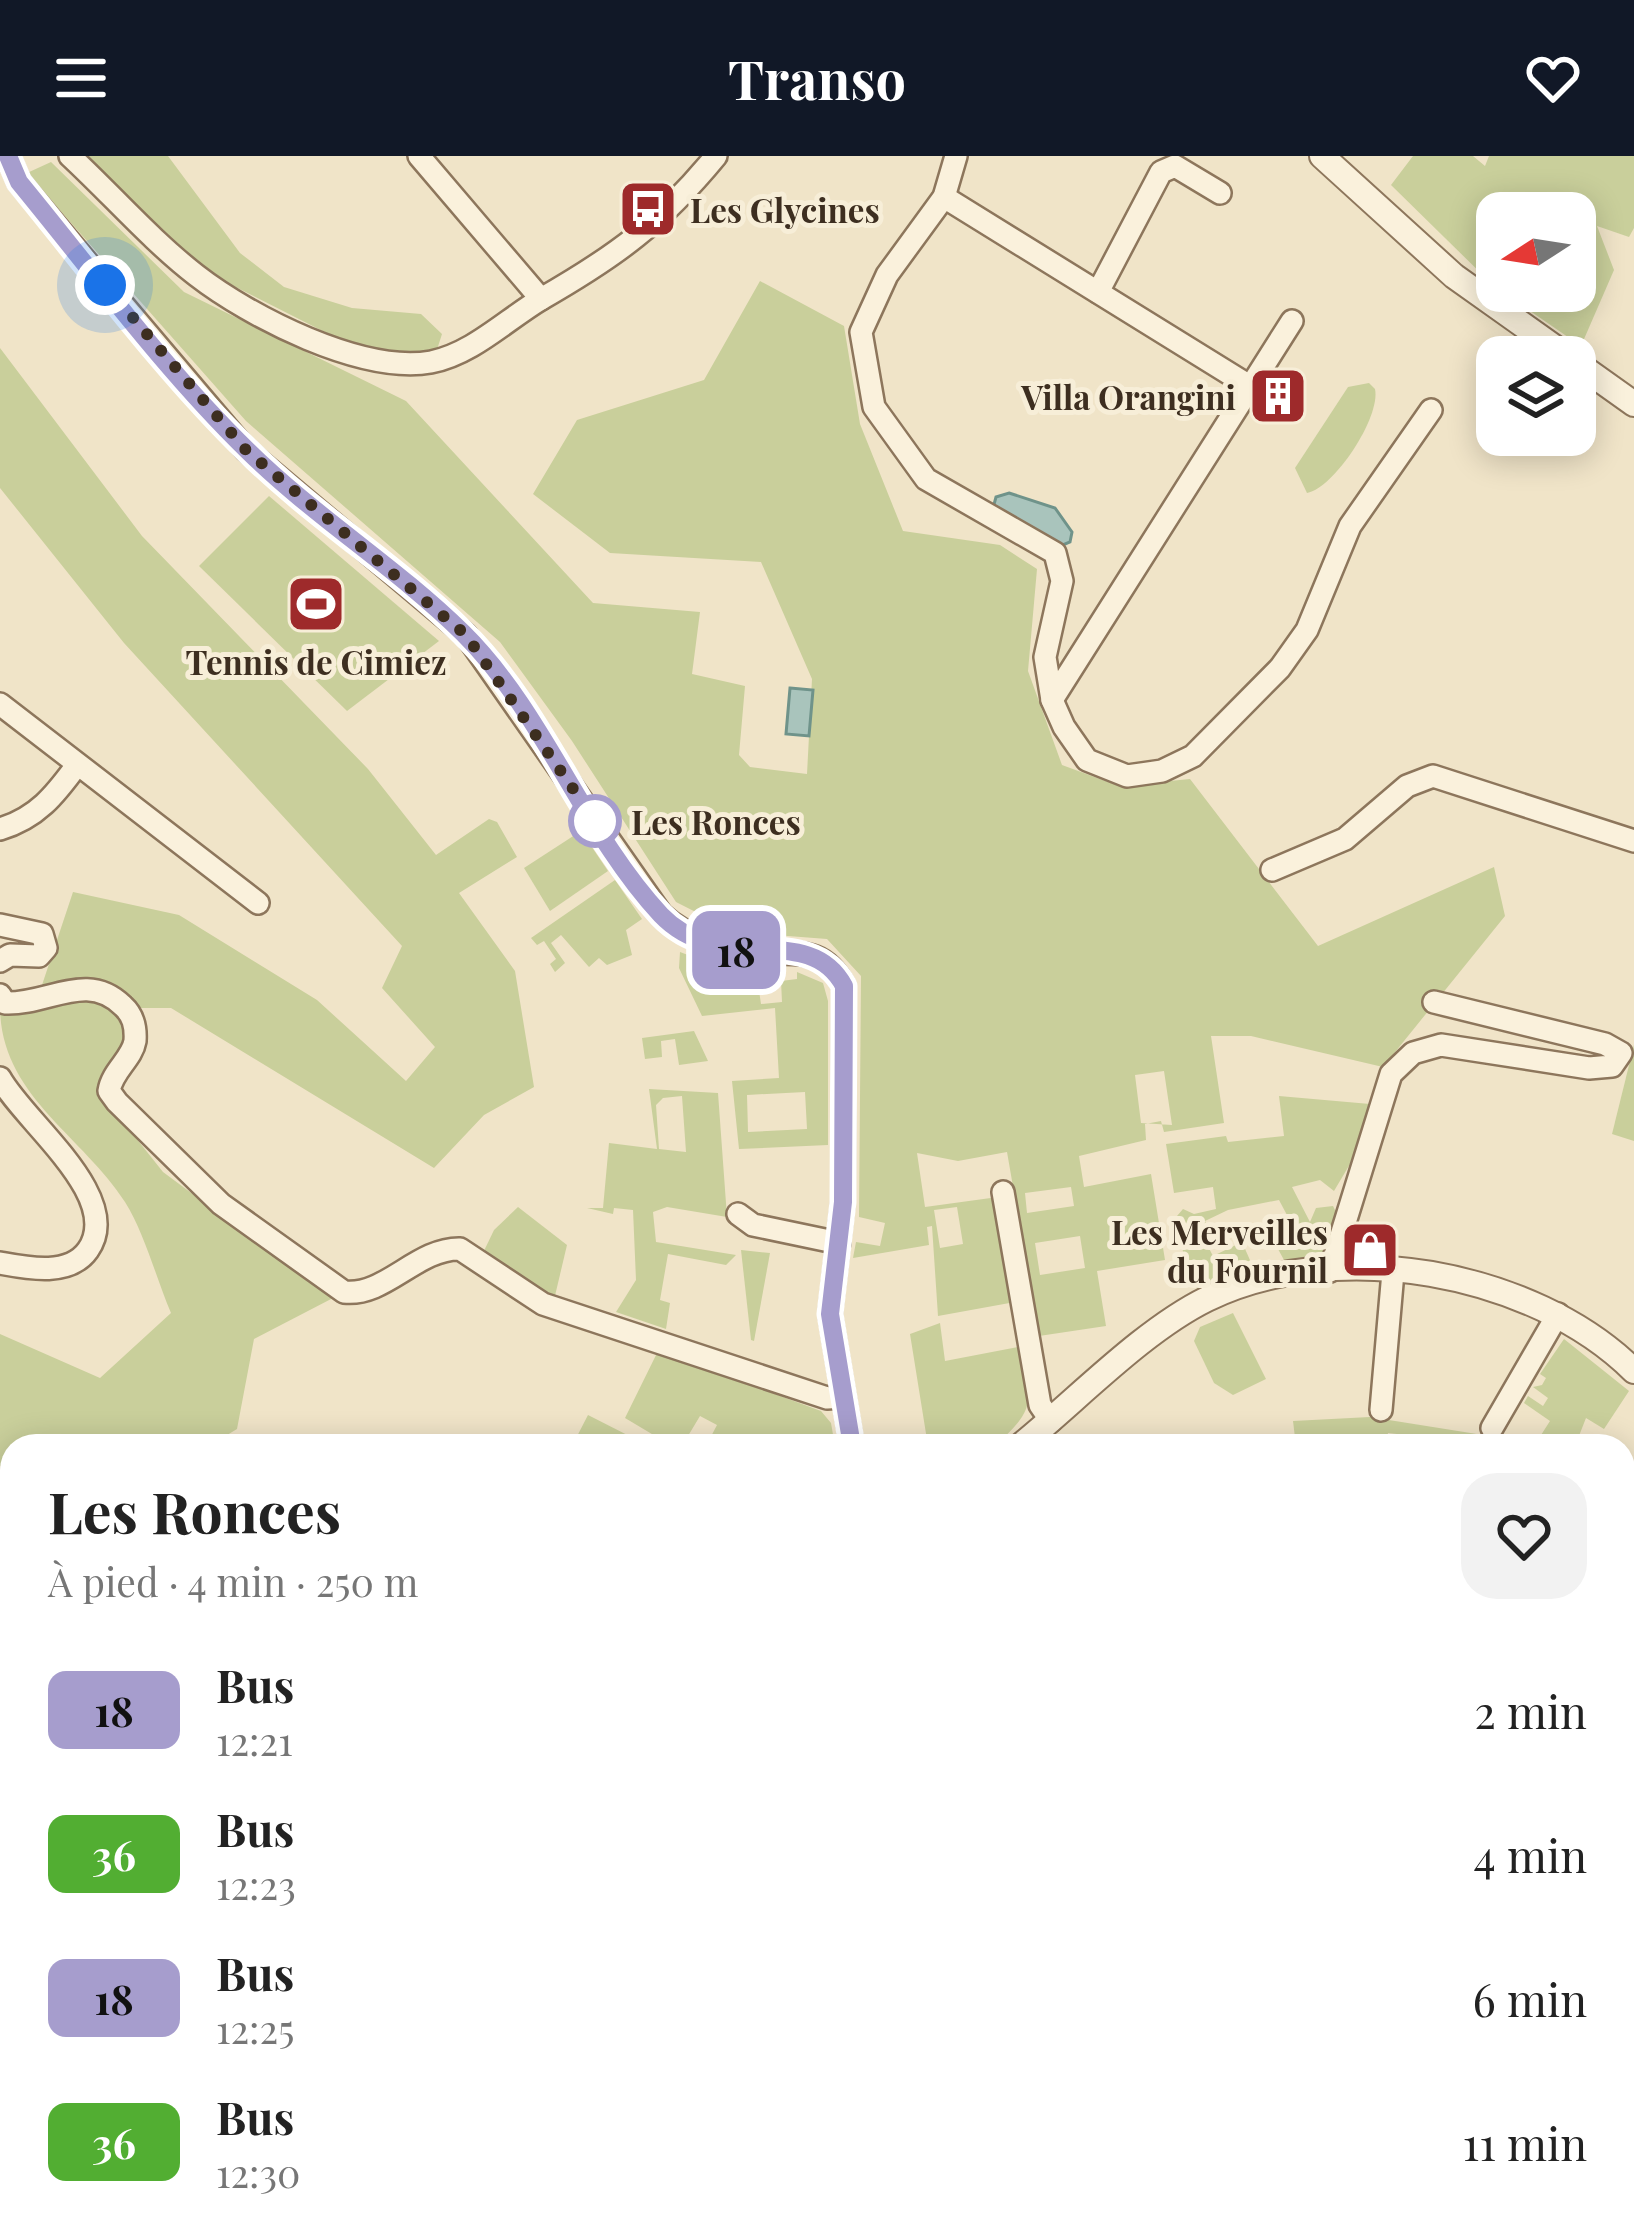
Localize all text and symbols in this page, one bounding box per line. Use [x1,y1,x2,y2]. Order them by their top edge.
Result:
text: Transo [728,42,906,114]
icon: menu [48,45,114,111]
icon: heart [1520,45,1586,111]
bus stop icon: Les Glycines [617,178,679,240]
place label: Les Glycines [690,187,880,231]
north arrow [1476,192,1596,312]
map controls [1476,192,1596,456]
your location [75,255,135,315]
button: layers [1476,336,1596,456]
building icon: Villa Orangini [1247,365,1309,427]
place label: Villa Orangini [1020,374,1236,418]
sports icon: Tennis de Cimiez [285,573,347,635]
place label: Tennis de Cimiez [185,639,447,683]
marker: Les Ronces [570,796,620,846]
place label: Les Ronces [631,799,801,843]
line badge: 18 [682,911,790,989]
text: 18 [716,922,756,978]
place label: Les Merveilles du Fournil [1111,1209,1328,1291]
shop icon: Les Merveilles du Fournil [1339,1219,1401,1281]
text: Les Ronces [48,1472,341,1548]
button: heart [1461,1473,1587,1599]
text: À pied · 4 min · 250 m [48,1555,418,1607]
text: Bus [216,1654,294,1714]
text: 2 min [1474,1680,1587,1740]
text: 18 [94,1682,134,1738]
text: 12:21 [216,1714,293,1766]
text: Bus [216,1798,294,1858]
text: 4 min [1474,1824,1587,1884]
text: 36 [92,1826,136,1882]
text: 12:23 [216,1858,296,1910]
text: Bus [216,1942,294,2002]
text: 6 min [1473,1968,1587,2028]
text: 18 [94,1970,134,2026]
text: 12:25 [216,2002,294,2054]
text: Bus [216,2086,294,2146]
text: 11 min [1462,2112,1587,2172]
text: 36 [92,2114,136,2170]
text: 12:30 [216,2146,300,2198]

